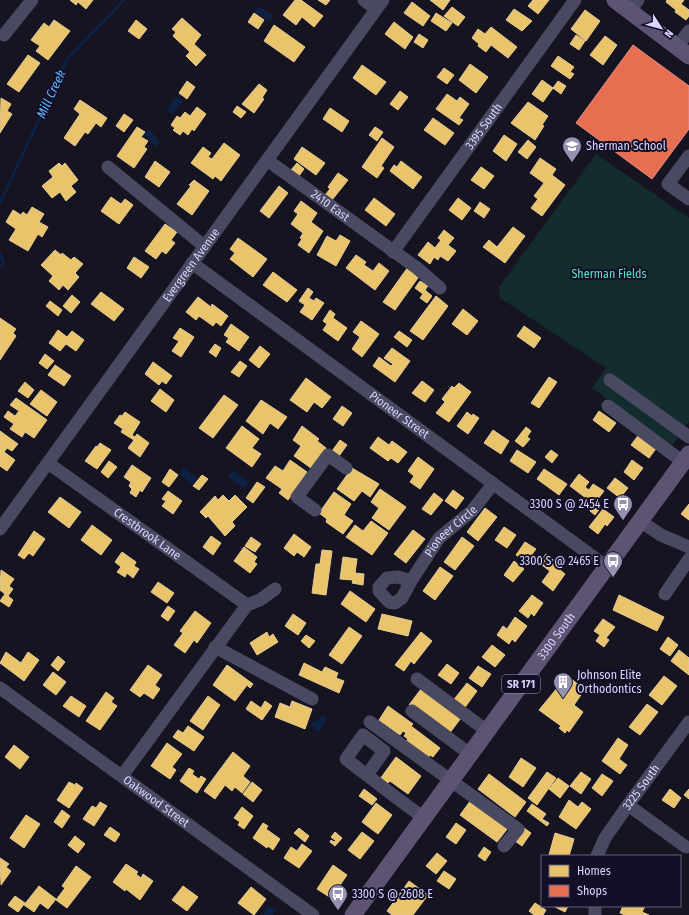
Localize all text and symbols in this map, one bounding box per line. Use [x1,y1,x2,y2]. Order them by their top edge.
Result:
north arrow [641,8,681,48]
text: N [661,27,676,40]
water label: Mill Creek [33,67,69,120]
street label: 3395 South [462,100,505,152]
school or university icon: Sherman School [561,135,583,163]
place label: Sherman School [586,139,666,153]
street label: 2410 East [308,187,352,224]
street label: Evergreen Avenue [160,225,222,304]
park label: Sherman Fields [571,267,647,281]
street label: Pioneer Street [367,388,432,441]
bus stop icon: 3300 S @ 2454 E [612,493,634,521]
place label: 3300 S @ 2454 E [530,497,609,511]
street label: Pioneer Circle [422,503,480,559]
street label: Crestbrook Lane [111,505,184,563]
bus stop icon: 3300 S @ 2465 E [602,550,624,578]
place label: 3300 S @ 2465 E [519,554,599,568]
street label: 3300 South [534,610,578,663]
place label: Johnson Elite Orthodontics [577,668,642,696]
building icon: Johnson Elite Orthodontics [552,671,574,699]
road number: SR 171 [502,675,540,693]
street label: 3225 South [620,762,662,813]
street label: Oakwood Street [120,773,192,830]
legend [541,855,681,907]
text: Homes [577,864,611,878]
bus stop icon: 3300 S @ 2608 E [327,883,349,911]
text: Shops [577,884,607,898]
place label: 3300 S @ 2608 E [352,887,433,901]

